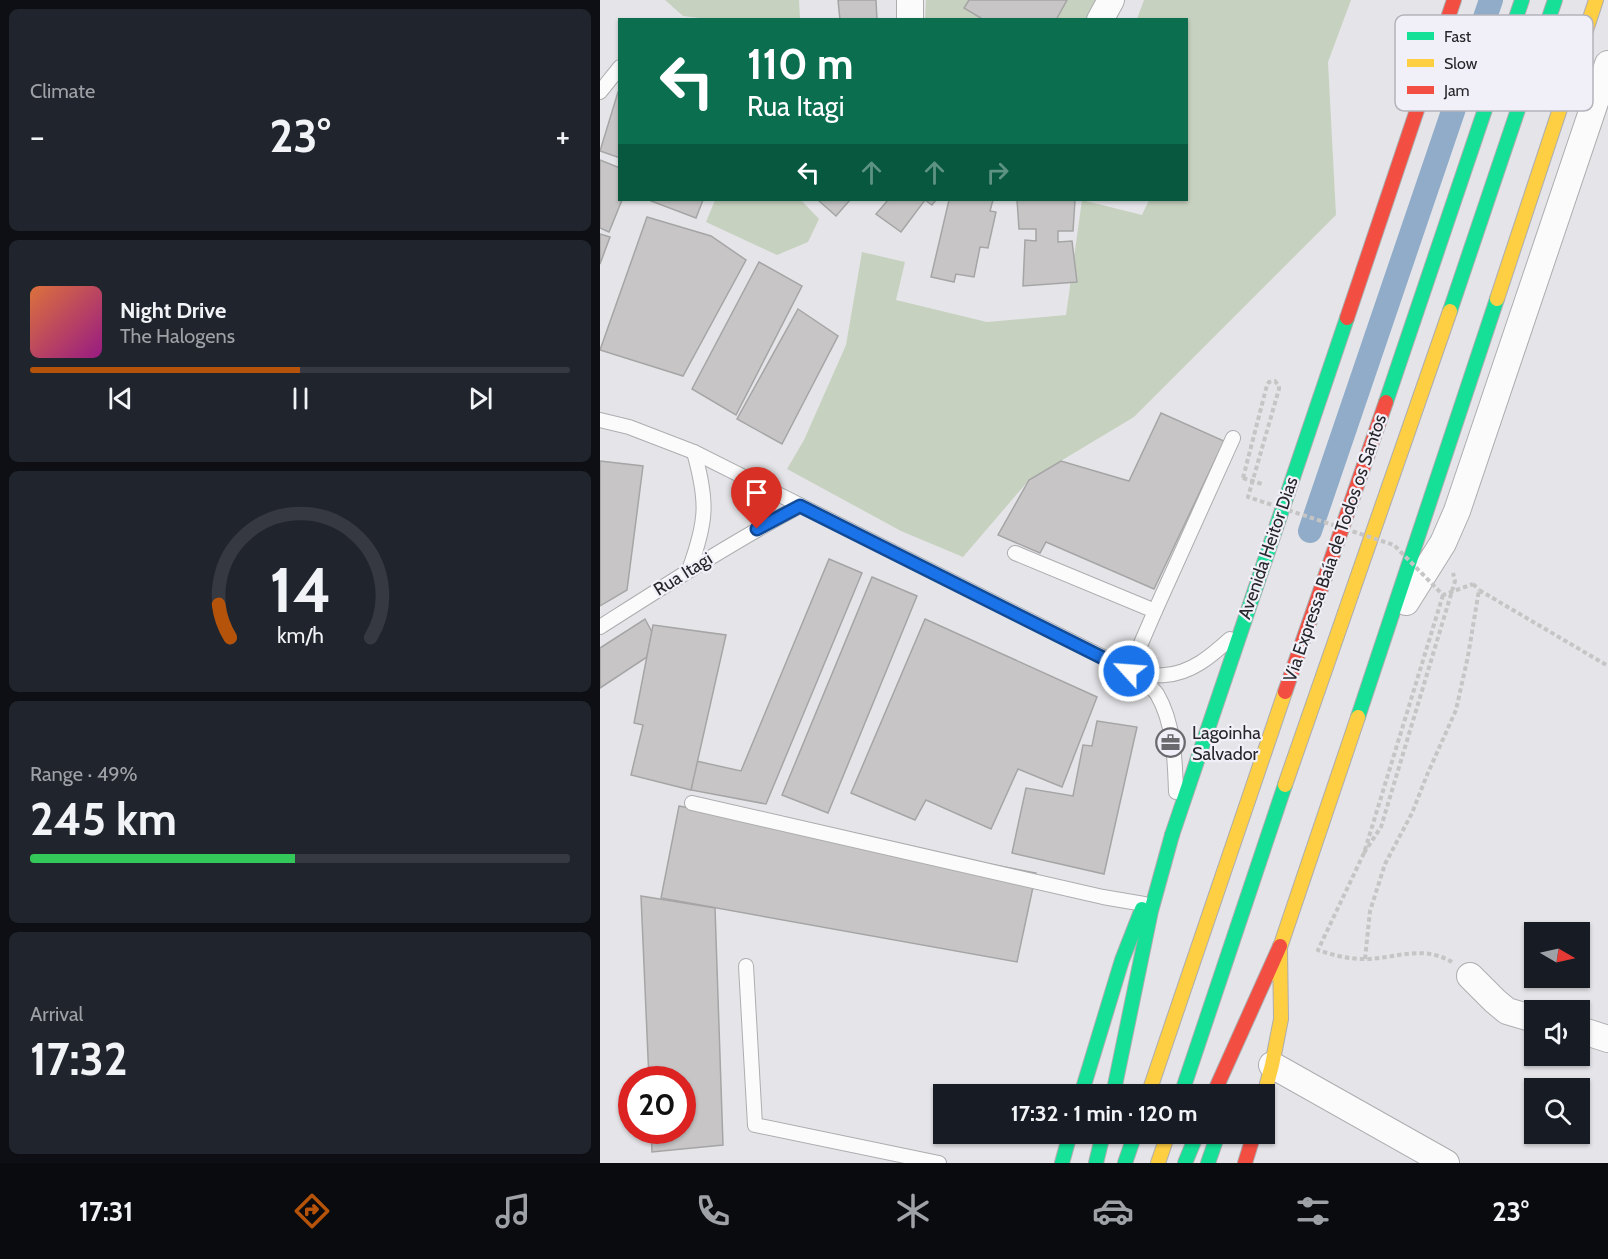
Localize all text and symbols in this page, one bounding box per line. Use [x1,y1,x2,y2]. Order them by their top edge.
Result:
legend [1395,15,1593,111]
text: Fast [1444,27,1472,46]
text: 110 m [747,38,854,90]
icon: left [648,42,726,120]
text: Slow [1444,54,1478,73]
text: Climate [30,79,95,103]
text: Jam [1443,81,1470,100]
text: Rua Itagi [747,90,845,123]
text: 23° [269,109,331,163]
text: − [30,116,45,156]
text: + [555,116,570,156]
icon: left [792,156,825,189]
icon: ahead [855,156,888,189]
icon: ahead [918,156,951,189]
icon: right [981,156,1014,189]
text: Night Drive [120,297,226,324]
text: The Halogens [120,324,235,348]
icon: previous [104,382,137,415]
icon: pause [284,382,317,415]
icon: next [464,382,497,415]
street label: Via Expressa Baía de Todos os Santos [1279,411,1391,685]
pin [731,467,782,529]
street label: Avenida Heitor Dias [1233,474,1303,622]
icon: arrive [740,476,773,509]
street label: Rua Itagi [650,547,716,601]
text: 14 [269,553,331,629]
text: km/h [277,623,323,649]
position arrow [1097,639,1161,703]
place label: Lagoinha Salvador [1192,722,1261,765]
office icon: Lagoinha Salvador [1155,727,1187,759]
text: Range · 49% [30,762,138,786]
text: 245 km [30,792,177,846]
north arrow [1524,922,1590,988]
map controls [1524,922,1590,1144]
button: sound [1524,1000,1590,1066]
text: Arrival [30,1002,83,1026]
text: 17:32 [30,1032,128,1086]
speed limit sign: 20 [618,1066,696,1144]
button: search [1524,1078,1590,1144]
text: 17:32 · 1 min · 120 m [1011,1100,1197,1127]
icon: directions [291,1190,333,1232]
icon: music [492,1190,534,1232]
icon: phone [692,1190,734,1232]
icon: climate [892,1190,934,1232]
icon: car [1092,1190,1134,1232]
icon: filters [1292,1190,1334,1232]
text: 17:31 [79,1195,133,1228]
text: 23° [1492,1195,1529,1228]

